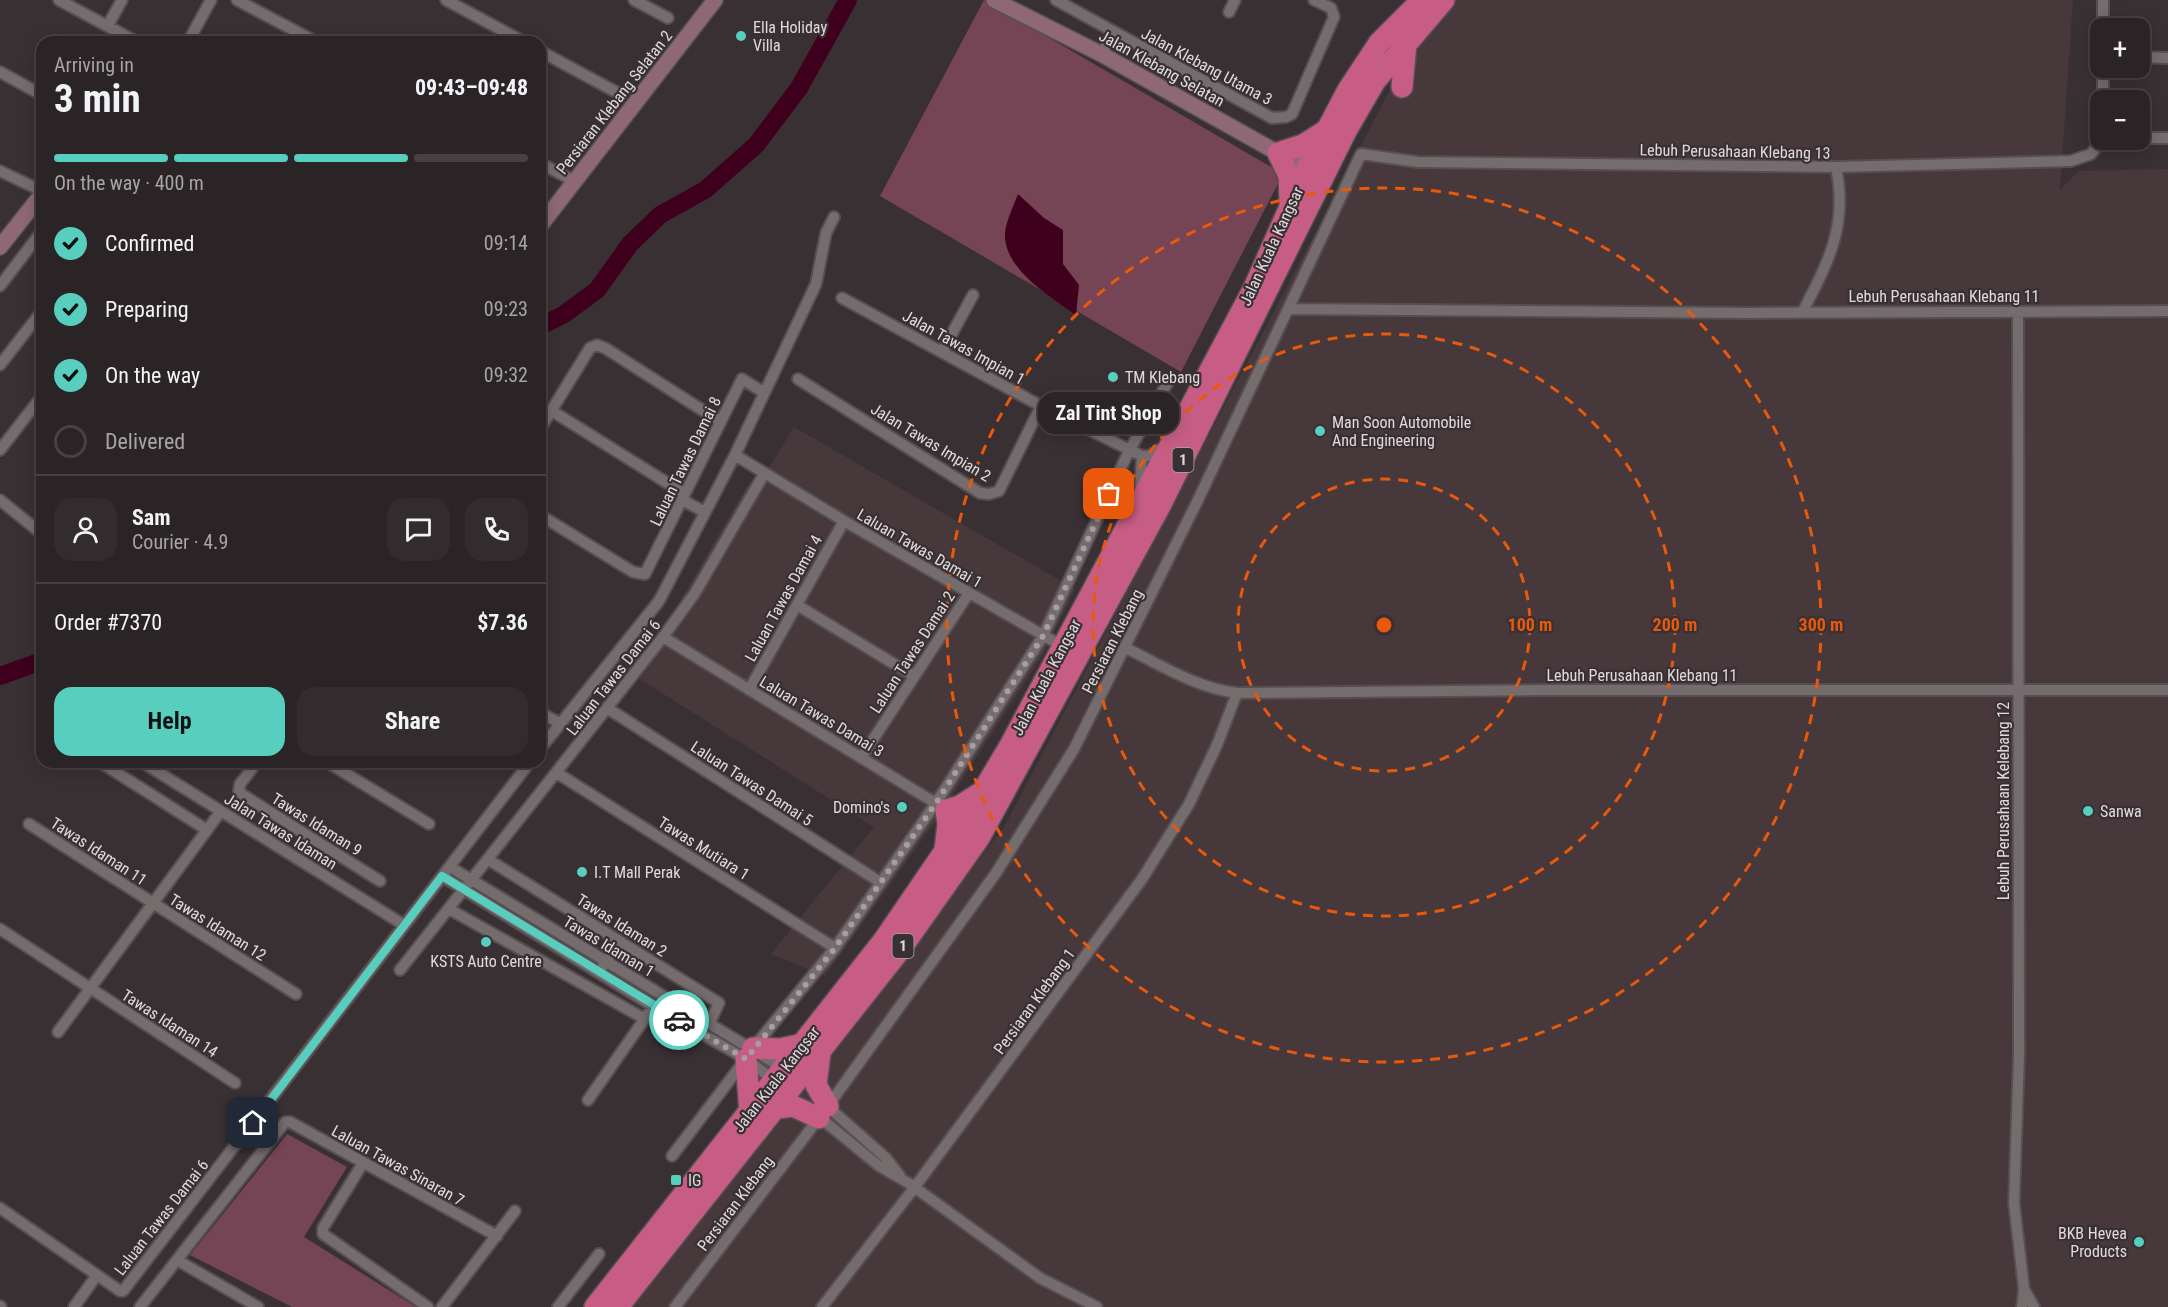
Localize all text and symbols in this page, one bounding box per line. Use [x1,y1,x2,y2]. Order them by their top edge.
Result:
place label: Ella Holiday Villa [753,18,827,55]
map controls [2090,18,2150,150]
button: + [2090,18,2150,78]
street label: Jalan Klebang Utama 3 [1138,24,1276,109]
street label: Jalan Klebang Selatan [1096,26,1228,111]
street label: Persiaran Klebang Selatan 2 [552,27,676,178]
marker: Ella Holiday Villa [734,29,748,43]
text: Arriving in [54,53,134,77]
text: 09:43–09:48 [415,75,528,100]
text: 3 min [54,76,141,122]
button: − [2090,90,2150,150]
street label: Lebuh Perusahaan Klebang 13 [1639,140,1831,163]
text: On the way · 400 m [54,171,204,195]
street label: Jalan Kuala Kangsar [1236,184,1307,309]
icon: check [54,227,87,260]
text: Confirmed [105,231,194,256]
text: 09:14 [484,231,528,255]
street label: Lebuh Perusahaan Klebang 11 [1848,287,2040,306]
icon: check [54,293,87,326]
text: Preparing [105,297,189,322]
text: 09:23 [484,297,528,321]
street label: Jalan Tawas Impian 1 [899,306,1028,389]
icon: check [54,359,87,392]
text: On the way [105,363,200,388]
text: 09:32 [484,363,528,387]
place label: TM Klebang [1125,368,1200,387]
marker: TM Klebang [1106,370,1120,384]
callout: Zal Tint Shop [1038,392,1180,434]
street label: Laluan Tawas Damai 8 [646,394,725,529]
street label: Jalan Tawas Impian 2 [867,399,994,486]
text: Zal Tint Shop [1055,401,1162,425]
place label: Man Soon Automobile And Engineering [1332,413,1471,450]
marker: Man Soon Automobile And Engineering [1313,424,1327,438]
text: Delivered [105,429,185,454]
road number: 1 [1172,448,1194,472]
pin [1083,468,1134,519]
icon: bag [1092,477,1125,510]
button: person [54,498,117,561]
button: chat [387,498,450,561]
button: phone [465,498,528,561]
text: Sam [132,505,171,530]
street label: Laluan Tawas Damai 1 [854,505,986,592]
text: Courier · 4.9 [132,530,228,554]
street label: Laluan Tawas Damai 4 [741,532,826,665]
street label: Persiaran Klebang [1078,586,1147,697]
street label: Laluan Tawas Damai 2 [866,588,959,717]
text: Order #7370 [54,610,162,635]
text: $7.36 [477,610,528,635]
text: 100 m [1508,614,1552,635]
text: 200 m [1653,614,1697,635]
text: 300 m [1799,614,1843,635]
centre of rings [1374,615,1394,635]
street label: Laluan Tawas Damai 6 [562,616,664,739]
street label: Jalan Kuala Kangsar [1008,616,1085,739]
street label: Lebuh Perusahaan Klebang 11 [1546,666,1738,685]
street label: Laluan Tawas Damai 3 [756,672,887,761]
button: Help [54,687,285,756]
button: Share [297,687,528,756]
street label: Lebuh Perusahaan Kelebang 12 [1994,702,2013,900]
street label: Laluan Tawas Damai 5 [687,737,816,830]
street label: Jalan Tawas Idaman [221,789,340,874]
street label: Tawas Idaman 9 [268,789,365,860]
place label: Domino's [833,798,890,817]
marker: Domino's [895,800,909,814]
place label: Sanwa [2100,802,2142,821]
marker: Sanwa [2081,804,2095,818]
street label: Tawas Idaman 11 [47,813,150,890]
street label: Tawas Mutiara 1 [655,813,753,884]
place label: I.T Mall Perak [594,863,681,882]
marker: I.T Mall Perak [575,865,589,879]
street label: Tawas Idaman 12 [166,890,270,965]
street label: Tawas Idaman 2 [573,890,670,961]
street label: Tawas Idaman 1 [560,912,658,981]
road number: 1 [892,934,914,958]
marker: KSTS Auto Centre [479,935,493,949]
street label: Persiaran Klebang 1 [990,945,1079,1058]
place label: KSTS Auto Centre [430,952,542,971]
street label: Tawas Idaman 14 [118,985,221,1062]
courier [649,990,709,1050]
icon: car [663,1004,696,1037]
street label: Jalan Kuala Kangsar [729,1023,824,1136]
pin [227,1097,278,1148]
icon: home [236,1106,269,1139]
street label: Laluan Tawas Sinaran 7 [328,1121,467,1210]
street label: Persiaran Klebang [693,1152,777,1255]
street label: Laluan Tawas Damai 6 [110,1156,212,1279]
place label: IG [688,1171,701,1190]
marker: IG [669,1173,683,1187]
place label: BKB Hevea Products [2058,1224,2127,1261]
marker: BKB Hevea Products [2132,1235,2146,1249]

